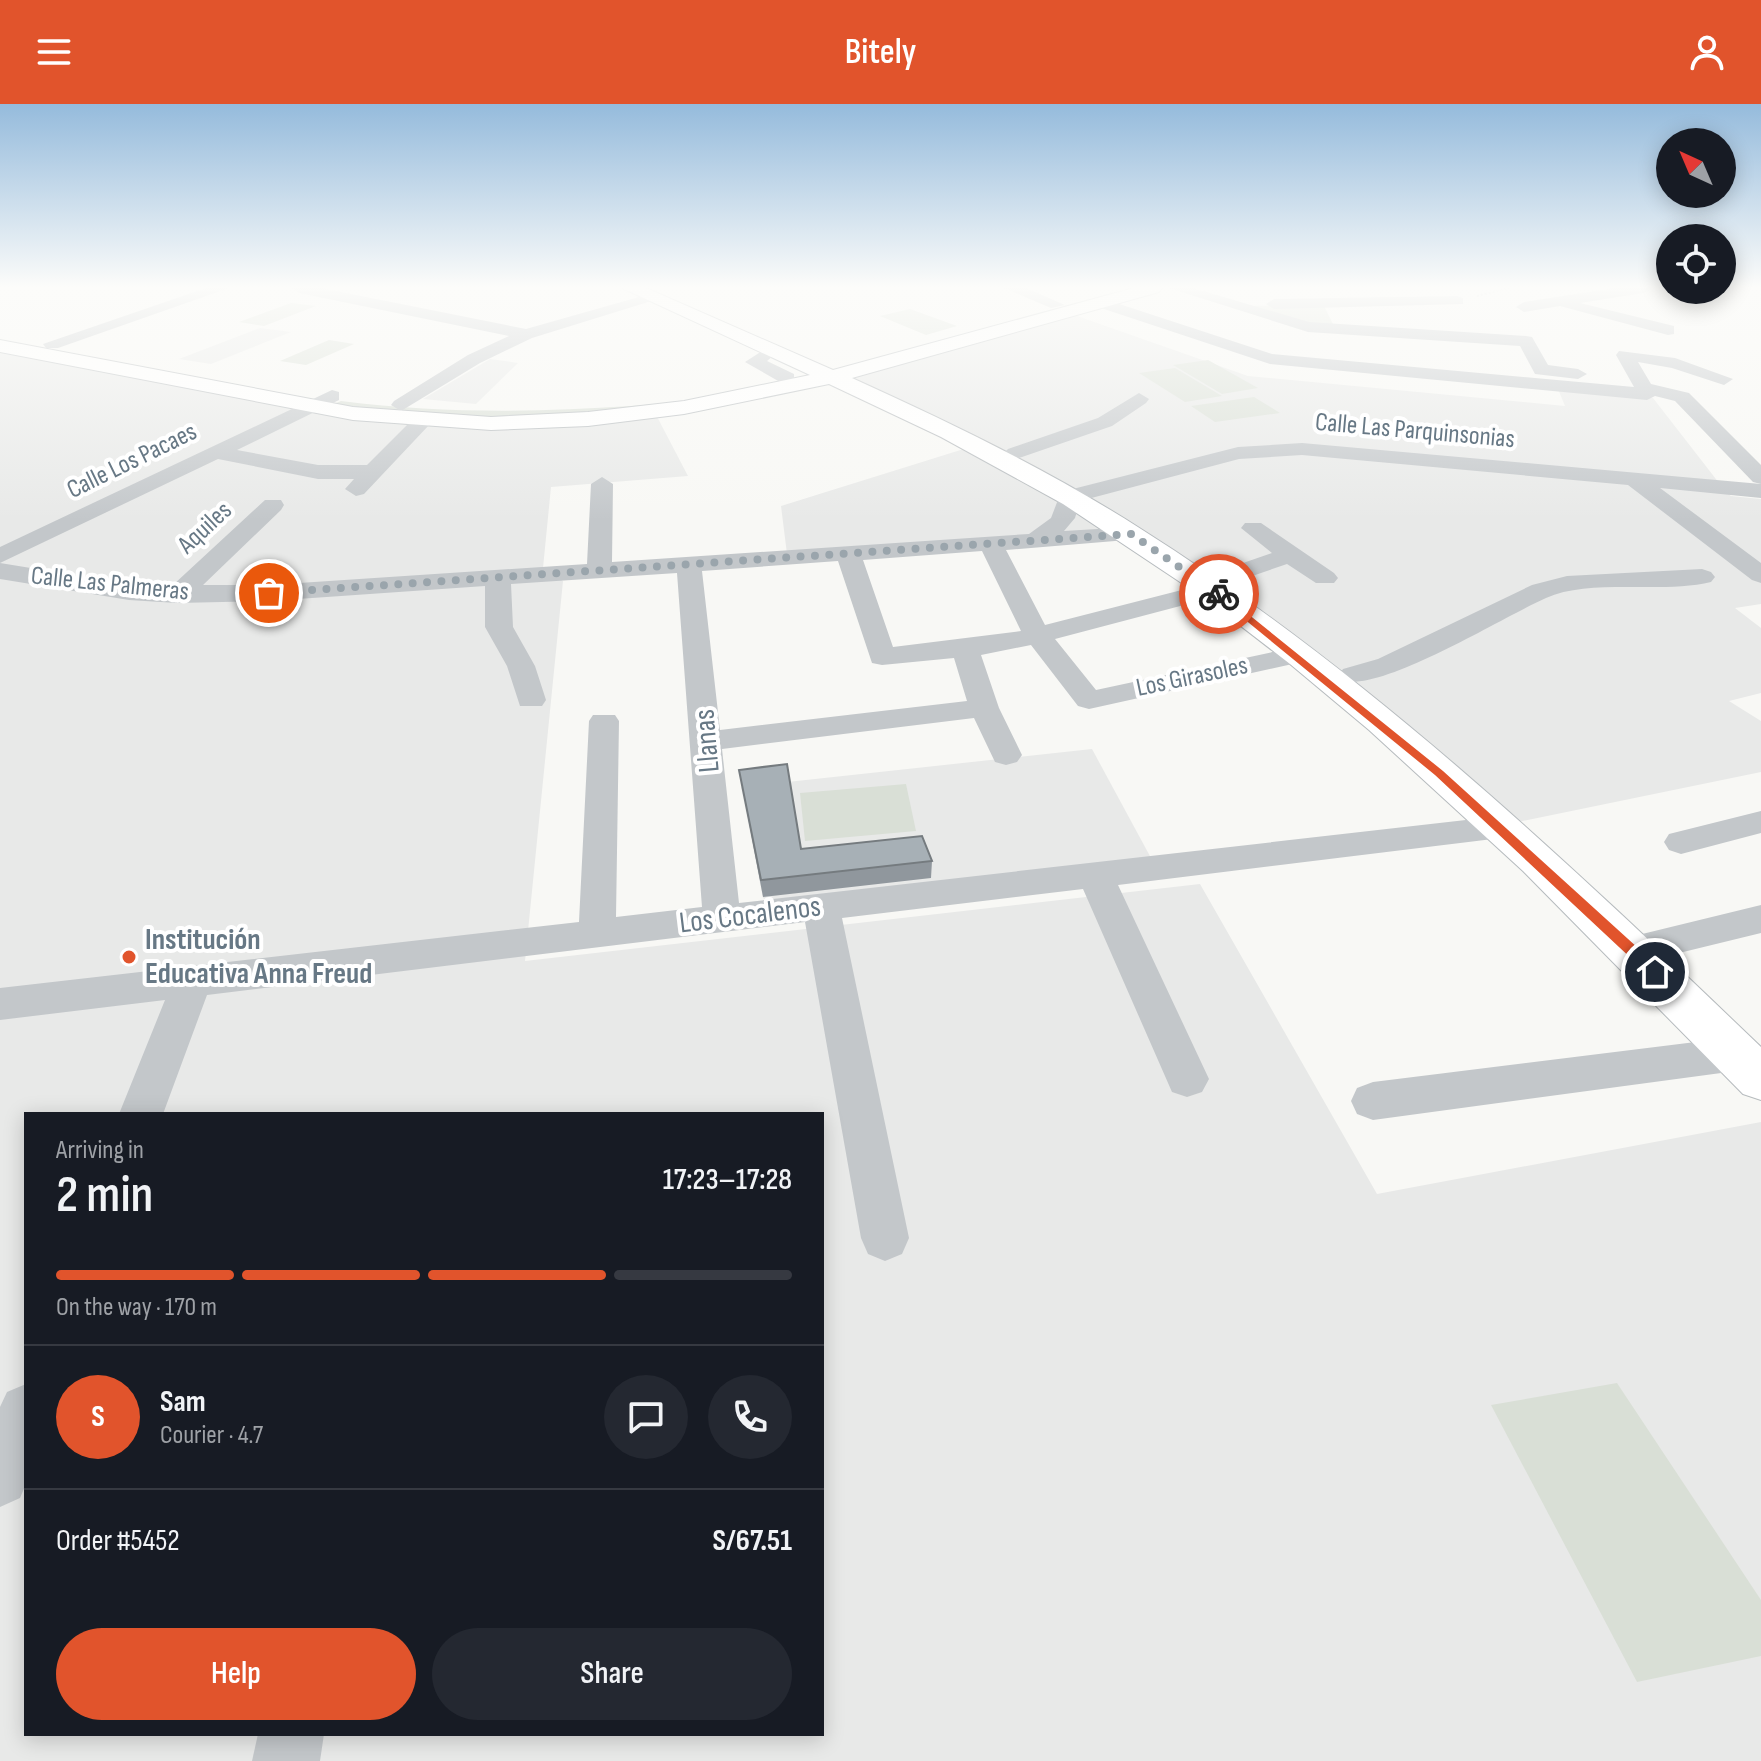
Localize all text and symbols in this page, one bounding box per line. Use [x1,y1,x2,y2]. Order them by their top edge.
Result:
icon: menu [32,30,76,74]
icon: person [1685,30,1729,74]
text: Bitely [845,31,916,74]
north arrow [1656,128,1736,208]
map controls [1656,128,1736,304]
button: locate [1656,224,1736,304]
street label: Calle Las Parquinsonias [1314,407,1516,455]
street label: Calle Los Pacaes [62,416,202,506]
street label: Aquiles [171,495,238,561]
courier [1179,554,1259,634]
pin [235,559,303,627]
street label: Calle Las Palmeras [30,560,190,608]
icon: bag [247,571,291,615]
icon: bike [1197,572,1241,616]
street label: Los Girasoles [1133,650,1251,704]
street label: Llanas [686,708,728,774]
street label: Los Cocalenos [677,888,823,942]
place label: Institución Educativa Anna Freud [145,922,372,992]
pin [1621,938,1689,1006]
marker: Institución Educativa Anna Freud [120,948,138,966]
icon: home [1633,950,1677,994]
text: Arriving in [56,1135,144,1166]
text: 17:23–17:28 [663,1162,792,1198]
text: 2 min [56,1164,153,1227]
text: On the way · 170 m [56,1292,217,1323]
button: chat [604,1375,688,1459]
button: phone [708,1375,792,1459]
text: Sam [160,1384,206,1420]
text: S [91,1399,105,1435]
text: Courier · 4.7 [160,1420,263,1451]
text: Order #5452 [56,1523,180,1559]
text: S/67.51 [712,1523,792,1559]
button: Help [56,1628,416,1720]
button: Share [432,1628,792,1720]

